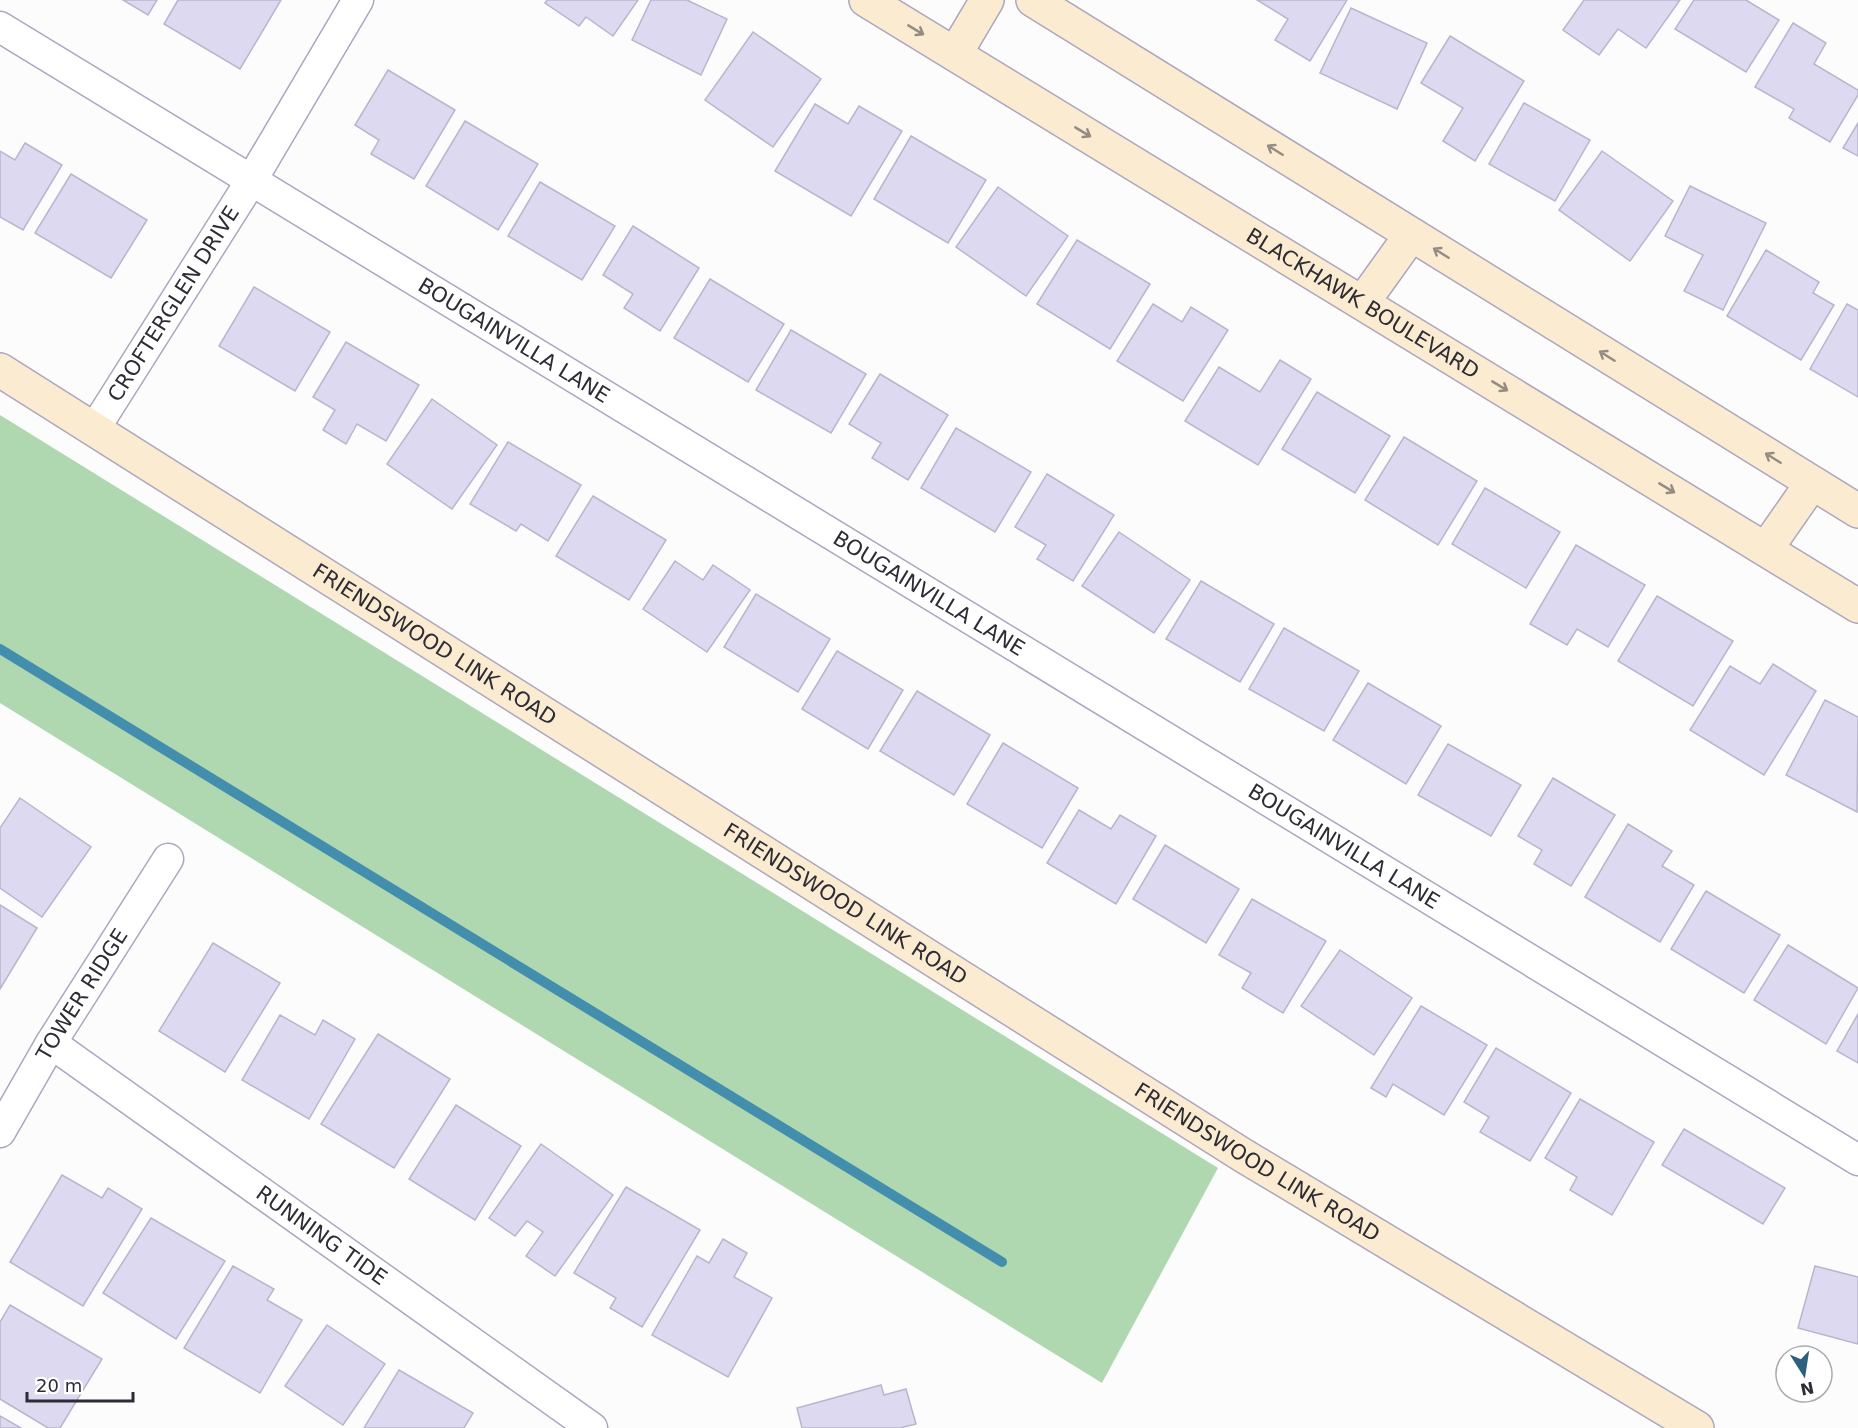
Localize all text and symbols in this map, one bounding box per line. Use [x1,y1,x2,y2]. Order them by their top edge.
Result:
one-way arrow [907,25,924,37]
one-way arrow [1074,126,1091,138]
one-way arrow [1267,144,1284,156]
street label: CROFTERGLEN DRIVE [103,202,244,406]
street label: BLACKHAWK BOULEVARD [1242,223,1483,384]
one-way arrow [1433,246,1450,258]
street label: BOUGAINVILLA LANE [414,273,614,408]
one-way arrow [1599,349,1616,361]
one-way arrow [1491,381,1508,393]
one-way arrow [1765,452,1782,464]
one-way arrow [1658,482,1675,494]
street label: BOUGAINVILLA LANE [829,526,1029,661]
street label: FRIENDSWOOD LINK ROAD [308,559,561,730]
street label: BOUGAINVILLA LANE [1244,779,1444,914]
street label: FRIENDSWOOD LINK ROAD [719,818,972,990]
street label: TOWER RIDGE [31,924,133,1066]
street label: FRIENDSWOOD LINK ROAD [1130,1078,1384,1247]
street label: RUNNING TIDE [251,1181,392,1290]
north arrow [1774,1344,1834,1404]
scale bar [27,1365,134,1403]
text: 20 m [36,1375,82,1396]
text: N [1798,1377,1816,1399]

